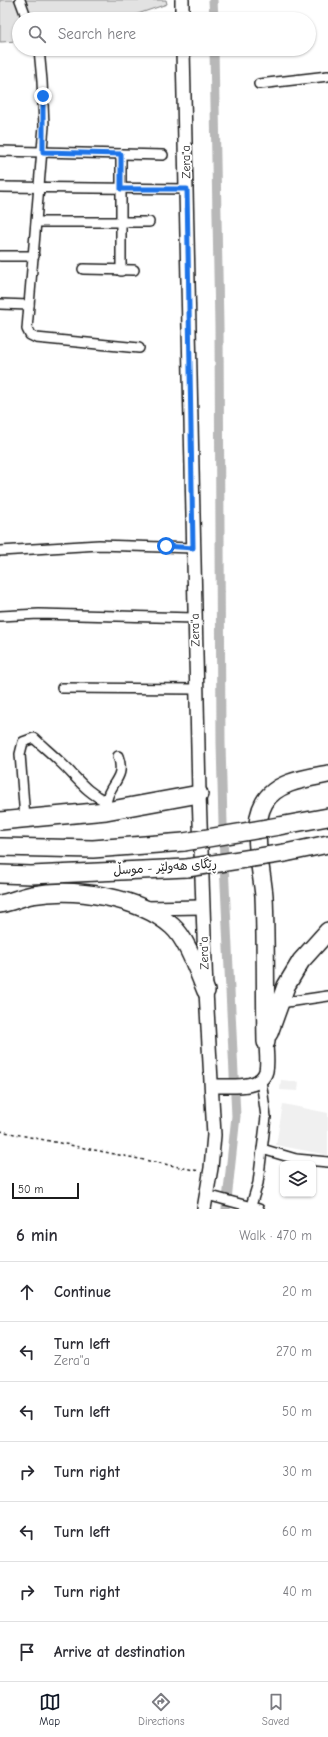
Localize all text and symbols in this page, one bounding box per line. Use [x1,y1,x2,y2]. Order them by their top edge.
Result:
search box [12,12,316,56]
icon: search [26,23,48,45]
text: Search here [58,25,136,43]
route end [34,87,52,105]
street label: Zera"a [179,145,193,179]
route start [157,537,175,555]
street label: Zera"a [187,613,203,647]
street label: ڕێگای هەولێر - موسڵ [113,854,217,881]
street label: Zera"a [196,936,212,970]
map controls [280,1161,316,1197]
button: layers [280,1161,316,1197]
scale bar [12,1181,79,1200]
text: 50 m [18,1183,43,1196]
text: 6 min [16,1226,58,1245]
text: Walk · 470 m [239,1228,312,1243]
icon: ahead [16,1281,38,1303]
text: Continue [54,1283,111,1301]
text: 20 m [282,1284,312,1299]
text: Turn left [54,1335,110,1353]
icon: left [16,1341,38,1363]
text: 270 m [276,1344,312,1359]
text: Zera"a [54,1353,90,1368]
icon: left [16,1401,38,1423]
text: Turn left [54,1403,110,1421]
text: 50 m [282,1404,312,1419]
icon: right [16,1461,38,1483]
text: Turn right [54,1463,120,1481]
text: 30 m [282,1464,312,1479]
icon: left [16,1521,38,1543]
text: Turn left [54,1523,110,1541]
text: 60 m [282,1524,312,1539]
icon: right [16,1581,38,1603]
text: Turn right [54,1583,120,1601]
text: 40 m [283,1584,312,1599]
icon: arrive [16,1641,38,1663]
text: Arrive at destination [54,1643,185,1661]
tab: Map [39,1691,61,1728]
tab: Directions [138,1691,185,1728]
tab: Saved [262,1691,289,1728]

